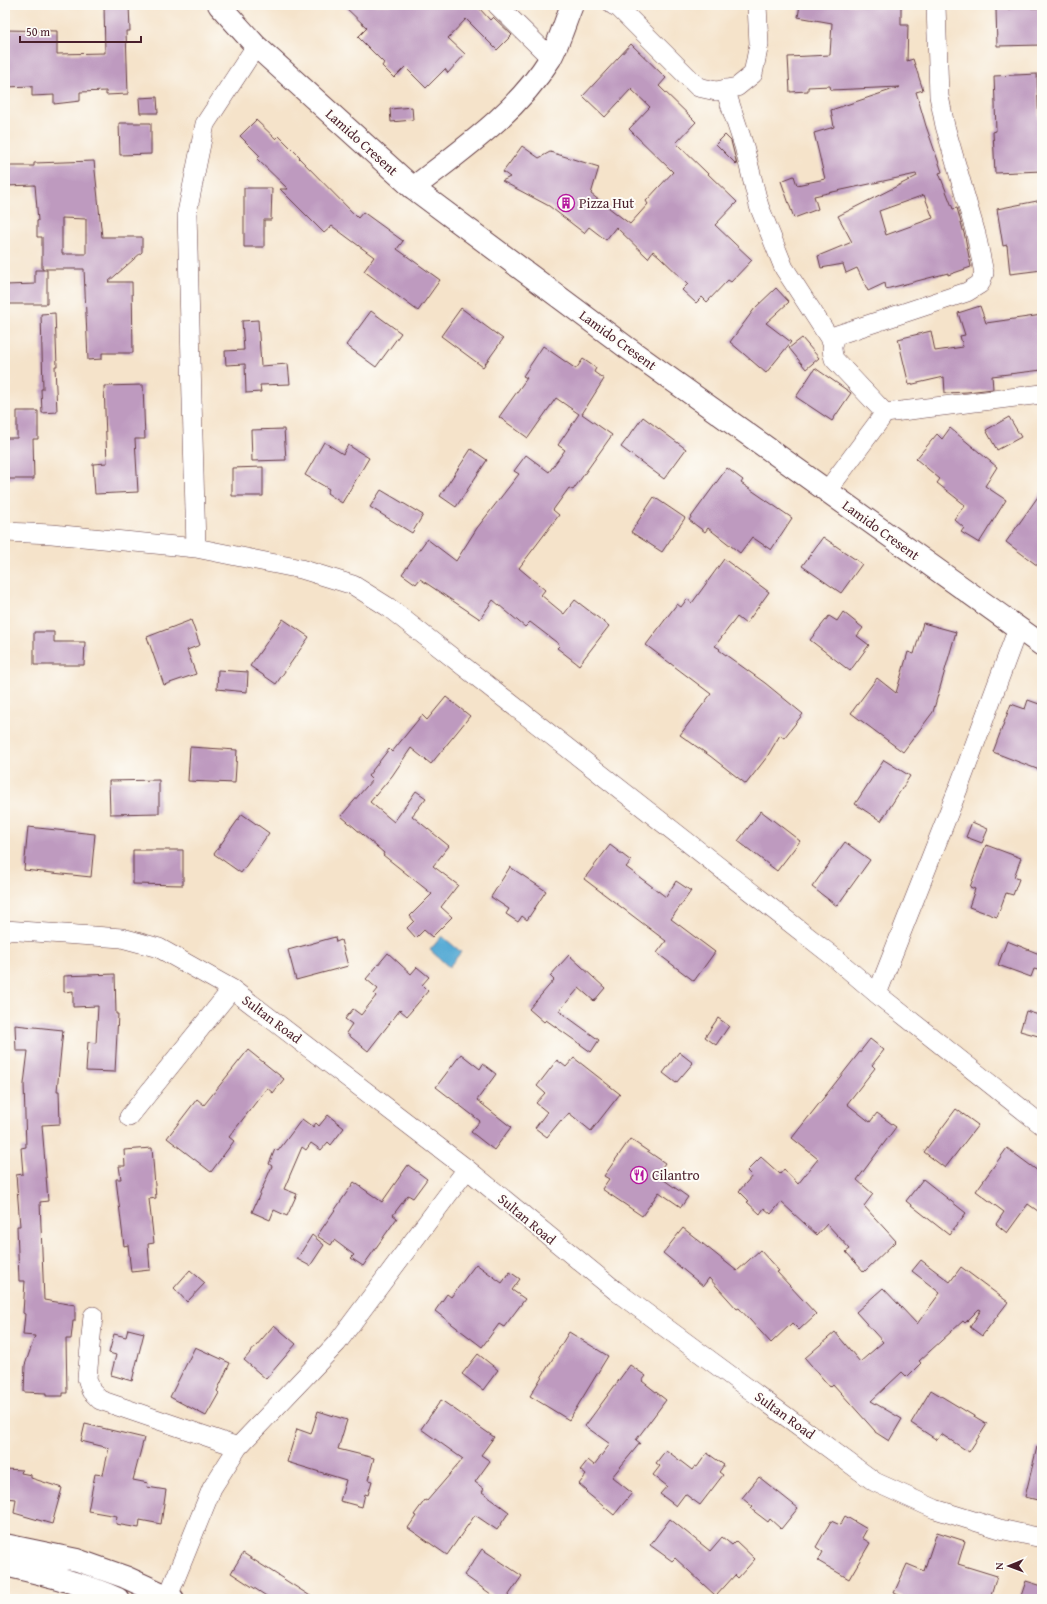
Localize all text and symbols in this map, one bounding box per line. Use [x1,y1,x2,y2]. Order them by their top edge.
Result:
scale bar [20,18,141,44]
text: 50 m [26,23,50,40]
street label: Lamido Cresent [321,104,403,180]
building icon: Pizza Hut [556,193,576,213]
place label: Pizza Hut [579,193,634,213]
street label: Lamido Cresent [575,305,661,375]
street label: Lamido Cresent [838,495,924,565]
street label: Sultan Road [238,990,306,1048]
restaurant icon: Cilantro [629,1165,649,1185]
place label: Cilantro [652,1165,700,1185]
street label: Sultan Road [494,1189,561,1250]
street label: Sultan Road [751,1386,820,1444]
north arrow [989,1546,1029,1586]
text: N [991,1562,1007,1570]

